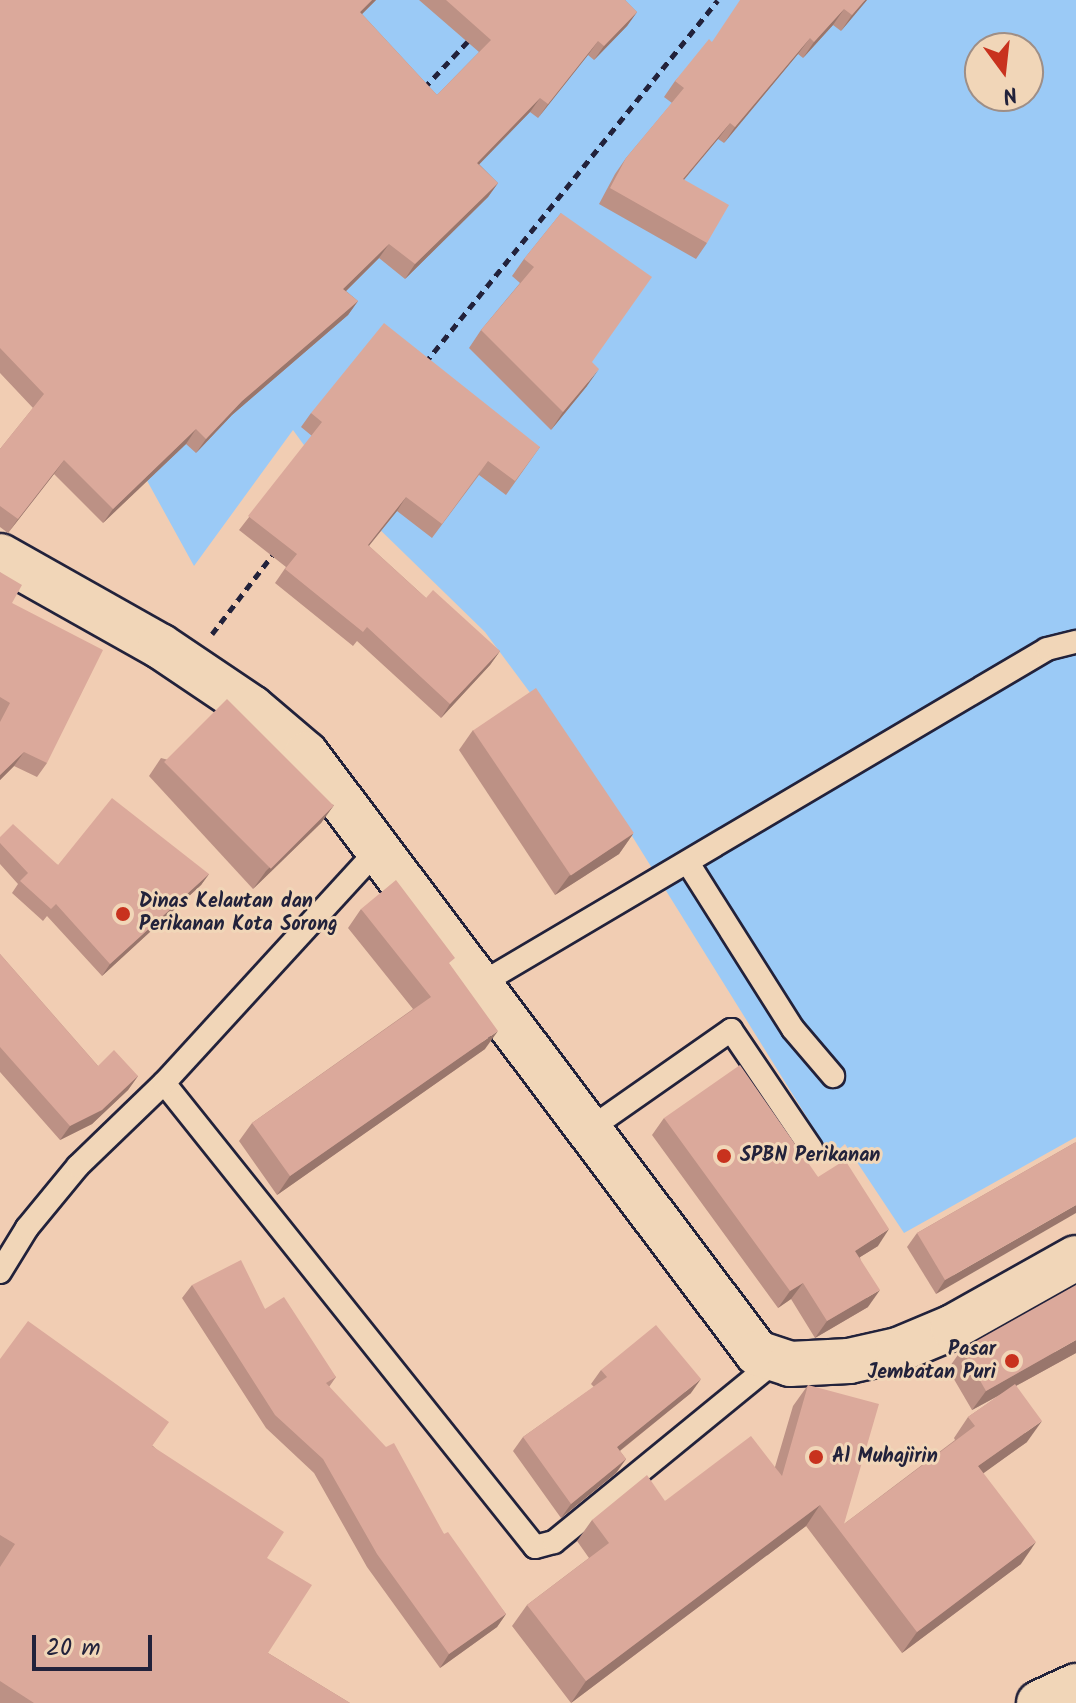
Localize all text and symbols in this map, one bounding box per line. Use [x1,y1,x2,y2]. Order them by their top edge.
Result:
north arrow [964,32,1044,112]
text: N [999,75,1021,112]
place label: Dinas Kelautan dan Perikanan Kota Sorong [139,890,338,937]
marker: Dinas Kelautan dan Perikanan Kota Sorong [114,905,132,923]
place label: SPBN Perikanan [740,1144,880,1168]
marker: SPBN Perikanan [715,1147,733,1165]
place label: Pasar Jembatan Puri [867,1338,996,1385]
marker: Pasar Jembatan Puri [1003,1352,1021,1370]
place label: Al Muhajirin [832,1445,938,1469]
marker: Al Muhajirin [807,1448,825,1466]
scale bar [36,1619,156,1669]
text: 20 m [46,1629,101,1668]

